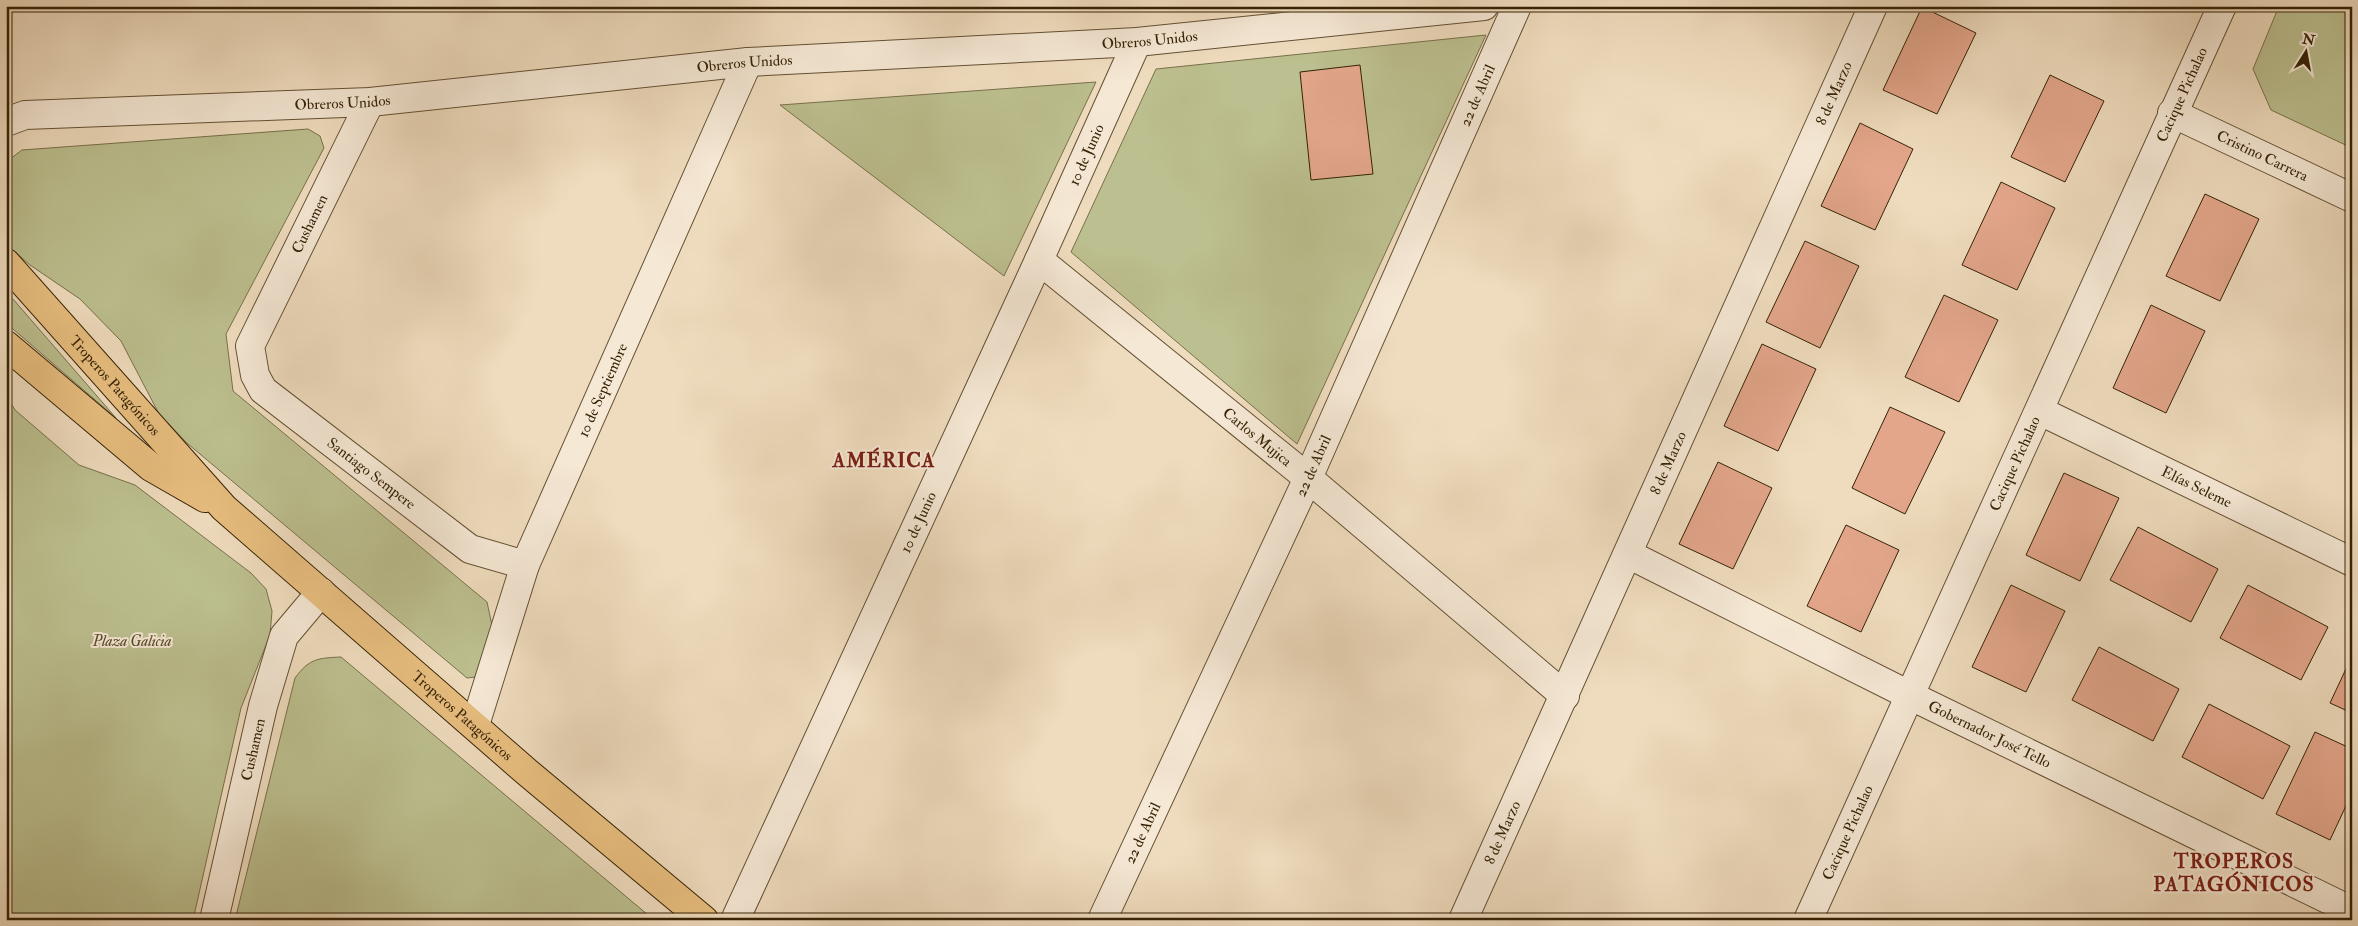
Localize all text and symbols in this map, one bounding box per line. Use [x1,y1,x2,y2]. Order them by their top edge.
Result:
street label: Obreros Unidos [1101,26,1199,53]
north arrow [2280,28,2330,78]
text: N [2300,30,2317,49]
street label: Cacique Pichalao [2152,44,2212,145]
street label: Obreros Unidos [696,50,793,77]
street label: 8 de Marzo [1811,59,1856,128]
street label: 22 de Abril [1455,62,1499,129]
street label: Obreros Unidos [294,90,391,114]
street label: 10 de Junio [1064,121,1108,189]
street label: Cristino Carrera [2214,126,2312,186]
street label: Cushamen [288,191,333,257]
street label: Troperos Patagónicos [66,332,165,440]
street label: 10 de Septiembre [573,340,632,440]
street label: Carlos Mujica [1219,403,1296,471]
street label: Cacique Pichalao [1985,413,2044,514]
street label: 8 de Marzo [1646,428,1691,498]
street label: 22 de Abril [1291,432,1335,500]
street label: Santiago Sempere [323,433,420,513]
district label: AMÉRICA [831,447,936,473]
street label: Elías Seleme [2158,462,2235,512]
street label: 10 de Junio [896,488,941,556]
park label: Plaza Galicia [92,632,171,651]
street label: Troperos Patagónicos [408,667,517,765]
street label: Gobernador José Tello [1925,696,2054,772]
street label: Cushamen [237,716,269,782]
street label: Cacique Pichalao [1818,782,1877,883]
street label: 8 de Marzo [1480,798,1525,867]
street label: 22 de Abril [1120,799,1165,867]
district label: TROPEROS PATAGÓNICOS [2153,849,2315,897]

